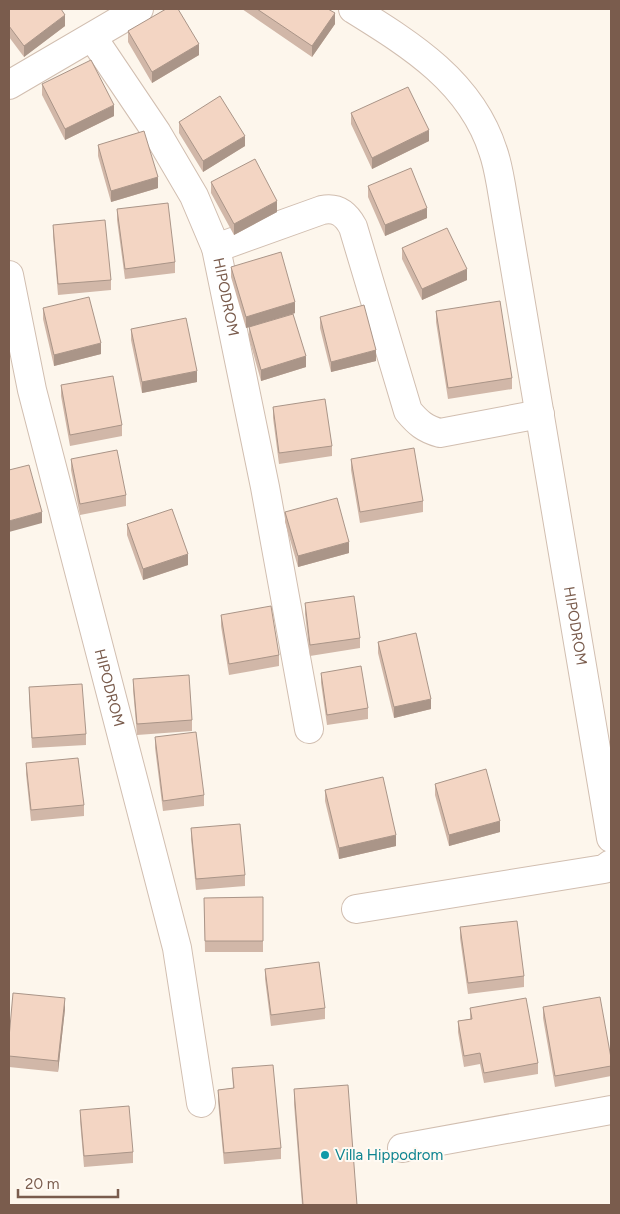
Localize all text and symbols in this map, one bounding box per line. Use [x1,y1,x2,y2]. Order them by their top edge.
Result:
street label: HIPODROM [209,256,243,338]
street label: HIPODROM [560,585,591,667]
street label: HIPODROM [91,647,128,729]
place label: Villa Hippodrom [335,1146,443,1164]
marker: Villa Hippodrom [319,1149,331,1161]
scale bar [18,1166,118,1198]
text: 20 m [25,1175,59,1193]

